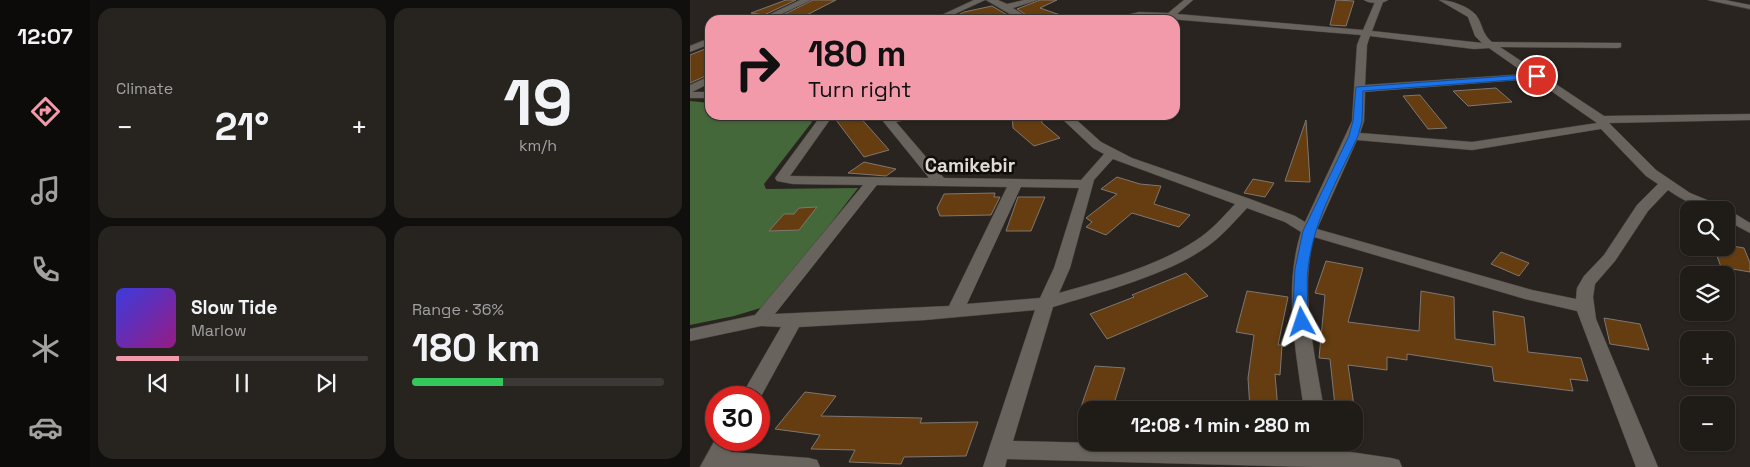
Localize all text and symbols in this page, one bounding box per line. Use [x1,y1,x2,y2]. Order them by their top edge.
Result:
text: 12:07 [17,22,73,50]
text: 180 m [808,32,906,76]
icon: right [725,35,790,100]
pin [1516,55,1558,97]
text: 19 [503,61,573,144]
icon: arrive [1523,62,1551,90]
text: Turn right [808,75,911,103]
text: Climate [116,78,173,99]
icon: directions [28,94,63,129]
text: 21° [215,103,269,151]
text: − [116,109,133,145]
text: + [351,109,368,145]
text: km/h [519,135,557,156]
district label: Camikebir [925,153,1015,178]
icon: music [28,173,63,208]
map controls [1680,201,1735,451]
button: search [1680,201,1735,256]
icon: phone [28,252,63,287]
button: layers [1680,266,1735,321]
text: Slow Tide [191,295,277,320]
position arrow [1275,295,1327,347]
text: Range · 36% [412,299,504,320]
text: Marlow [191,320,247,341]
text: 180 km [412,324,540,372]
icon: climate [28,331,63,366]
button: + [1680,331,1735,386]
icon: previous [144,369,172,397]
icon: pause [228,369,256,397]
icon: next [312,369,340,397]
speed limit sign: 30 [705,386,770,451]
button: − [1680,396,1735,451]
icon: car [28,410,63,445]
text: 12:08 · 1 min · 280 m [1131,413,1310,438]

